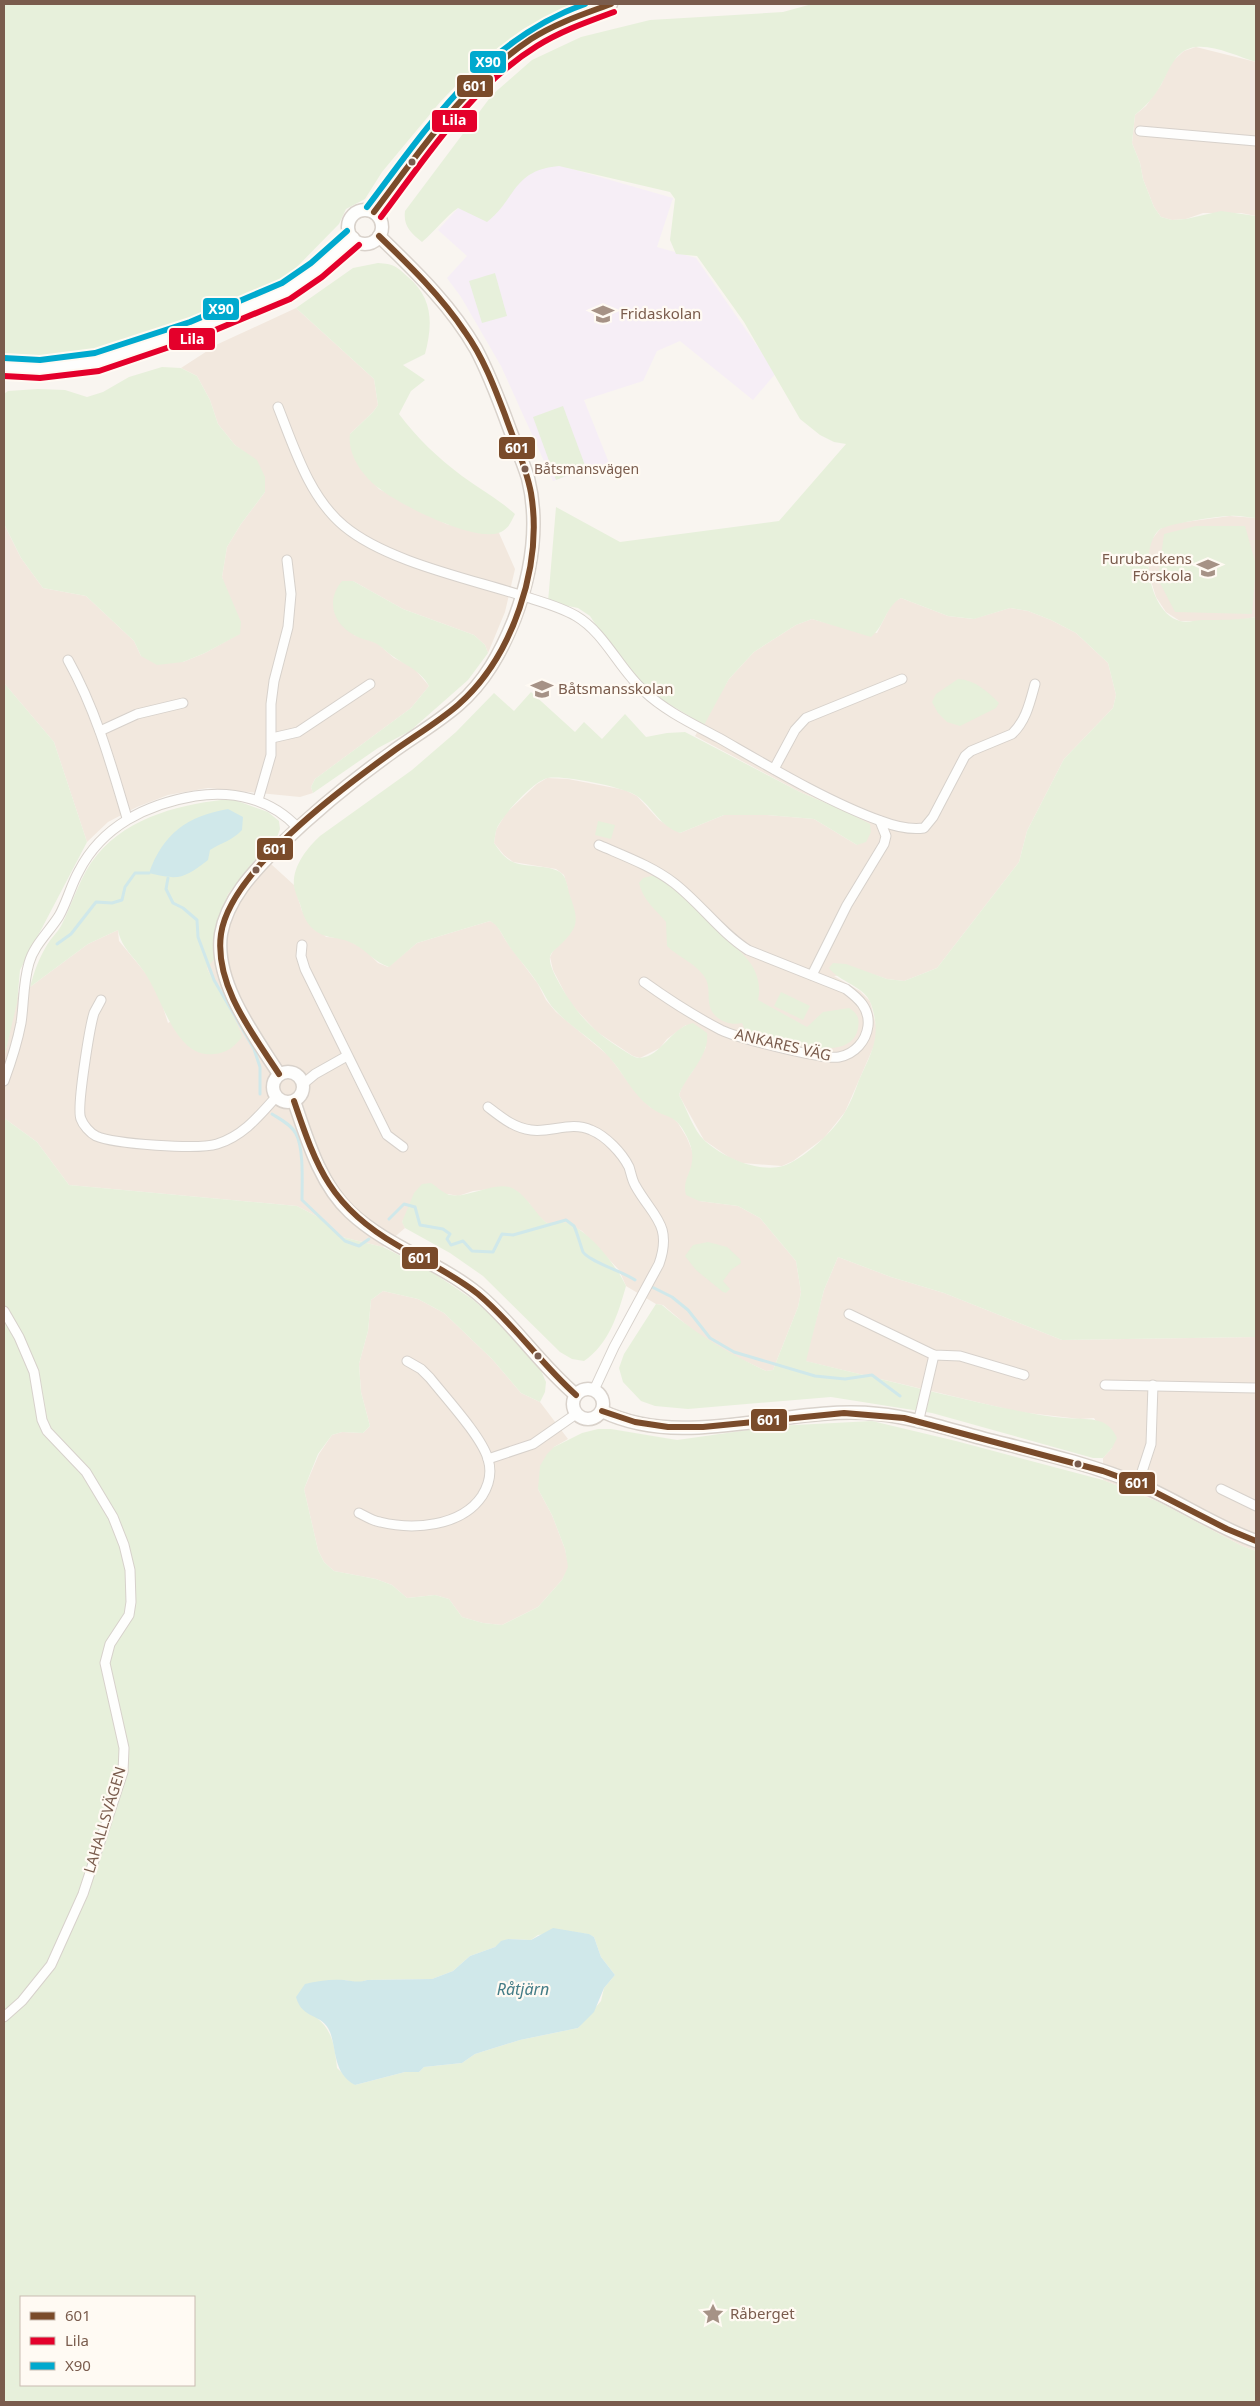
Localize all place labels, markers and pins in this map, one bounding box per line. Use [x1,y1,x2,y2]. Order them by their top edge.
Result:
unlabelled marker [407,157,417,167]
school or university icon: Fridaskolan [590,301,616,327]
place label: Fridaskolan [620,303,701,323]
place label: Båtsmansvägen [534,459,639,478]
marker: Båtsmansvägen [520,464,530,474]
place label: Furubackens Förskola [1102,548,1192,585]
school or university icon: Furubackens Förskola [1195,555,1221,581]
school or university icon: Båtsmansskolan [529,676,555,702]
place label: Båtsmansskolan [558,678,674,698]
unlabelled marker [251,865,261,875]
unlabelled marker [533,1351,543,1361]
unlabelled marker [1073,1459,1083,1469]
place icon: Råberget [700,2301,726,2327]
place label: Råberget [730,2303,795,2323]

